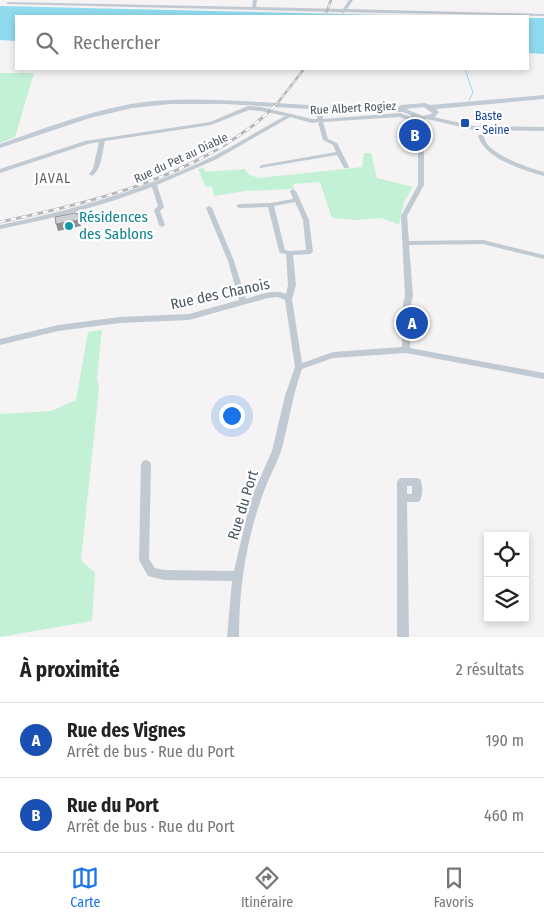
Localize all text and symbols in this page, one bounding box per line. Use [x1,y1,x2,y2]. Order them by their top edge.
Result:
search box [15,15,529,70]
icon: search [33,29,61,57]
text: Rechercher [73,31,160,54]
street label: Rue Albert Rogiez [310,99,397,117]
place label: Baste - Seine [475,109,509,137]
pin: B [399,116,431,154]
marker: Baste - Seine [459,117,471,129]
street label: Rue du Pet au Diable [132,130,230,186]
district label: JAVAL [35,170,71,187]
place label: Résidences des Sablons [79,208,153,243]
marker: Résidences des Sablons [63,220,75,232]
street label: Rue des Chanois [169,275,271,313]
pin: A [396,304,428,342]
your location [219,403,245,429]
street label: Rue du Port [224,468,262,542]
map controls [484,532,529,622]
button: locate [484,532,529,577]
button: layers [484,577,529,622]
text: À proximité [20,657,120,683]
text: 2 résultats [456,660,524,679]
text: Rue des Vignes [67,719,186,742]
text: A [32,731,40,750]
text: 190 m [486,731,524,750]
text: Arrêt de bus · Rue du Port [67,742,234,761]
text: Rue du Port [67,794,159,817]
text: B [32,806,40,825]
text: 460 m [484,806,524,825]
text: Arrêt de bus · Rue du Port [67,817,234,836]
tab: Carte [70,864,100,911]
tab: Itinéraire [241,864,293,911]
tab: Favoris [434,864,474,911]

